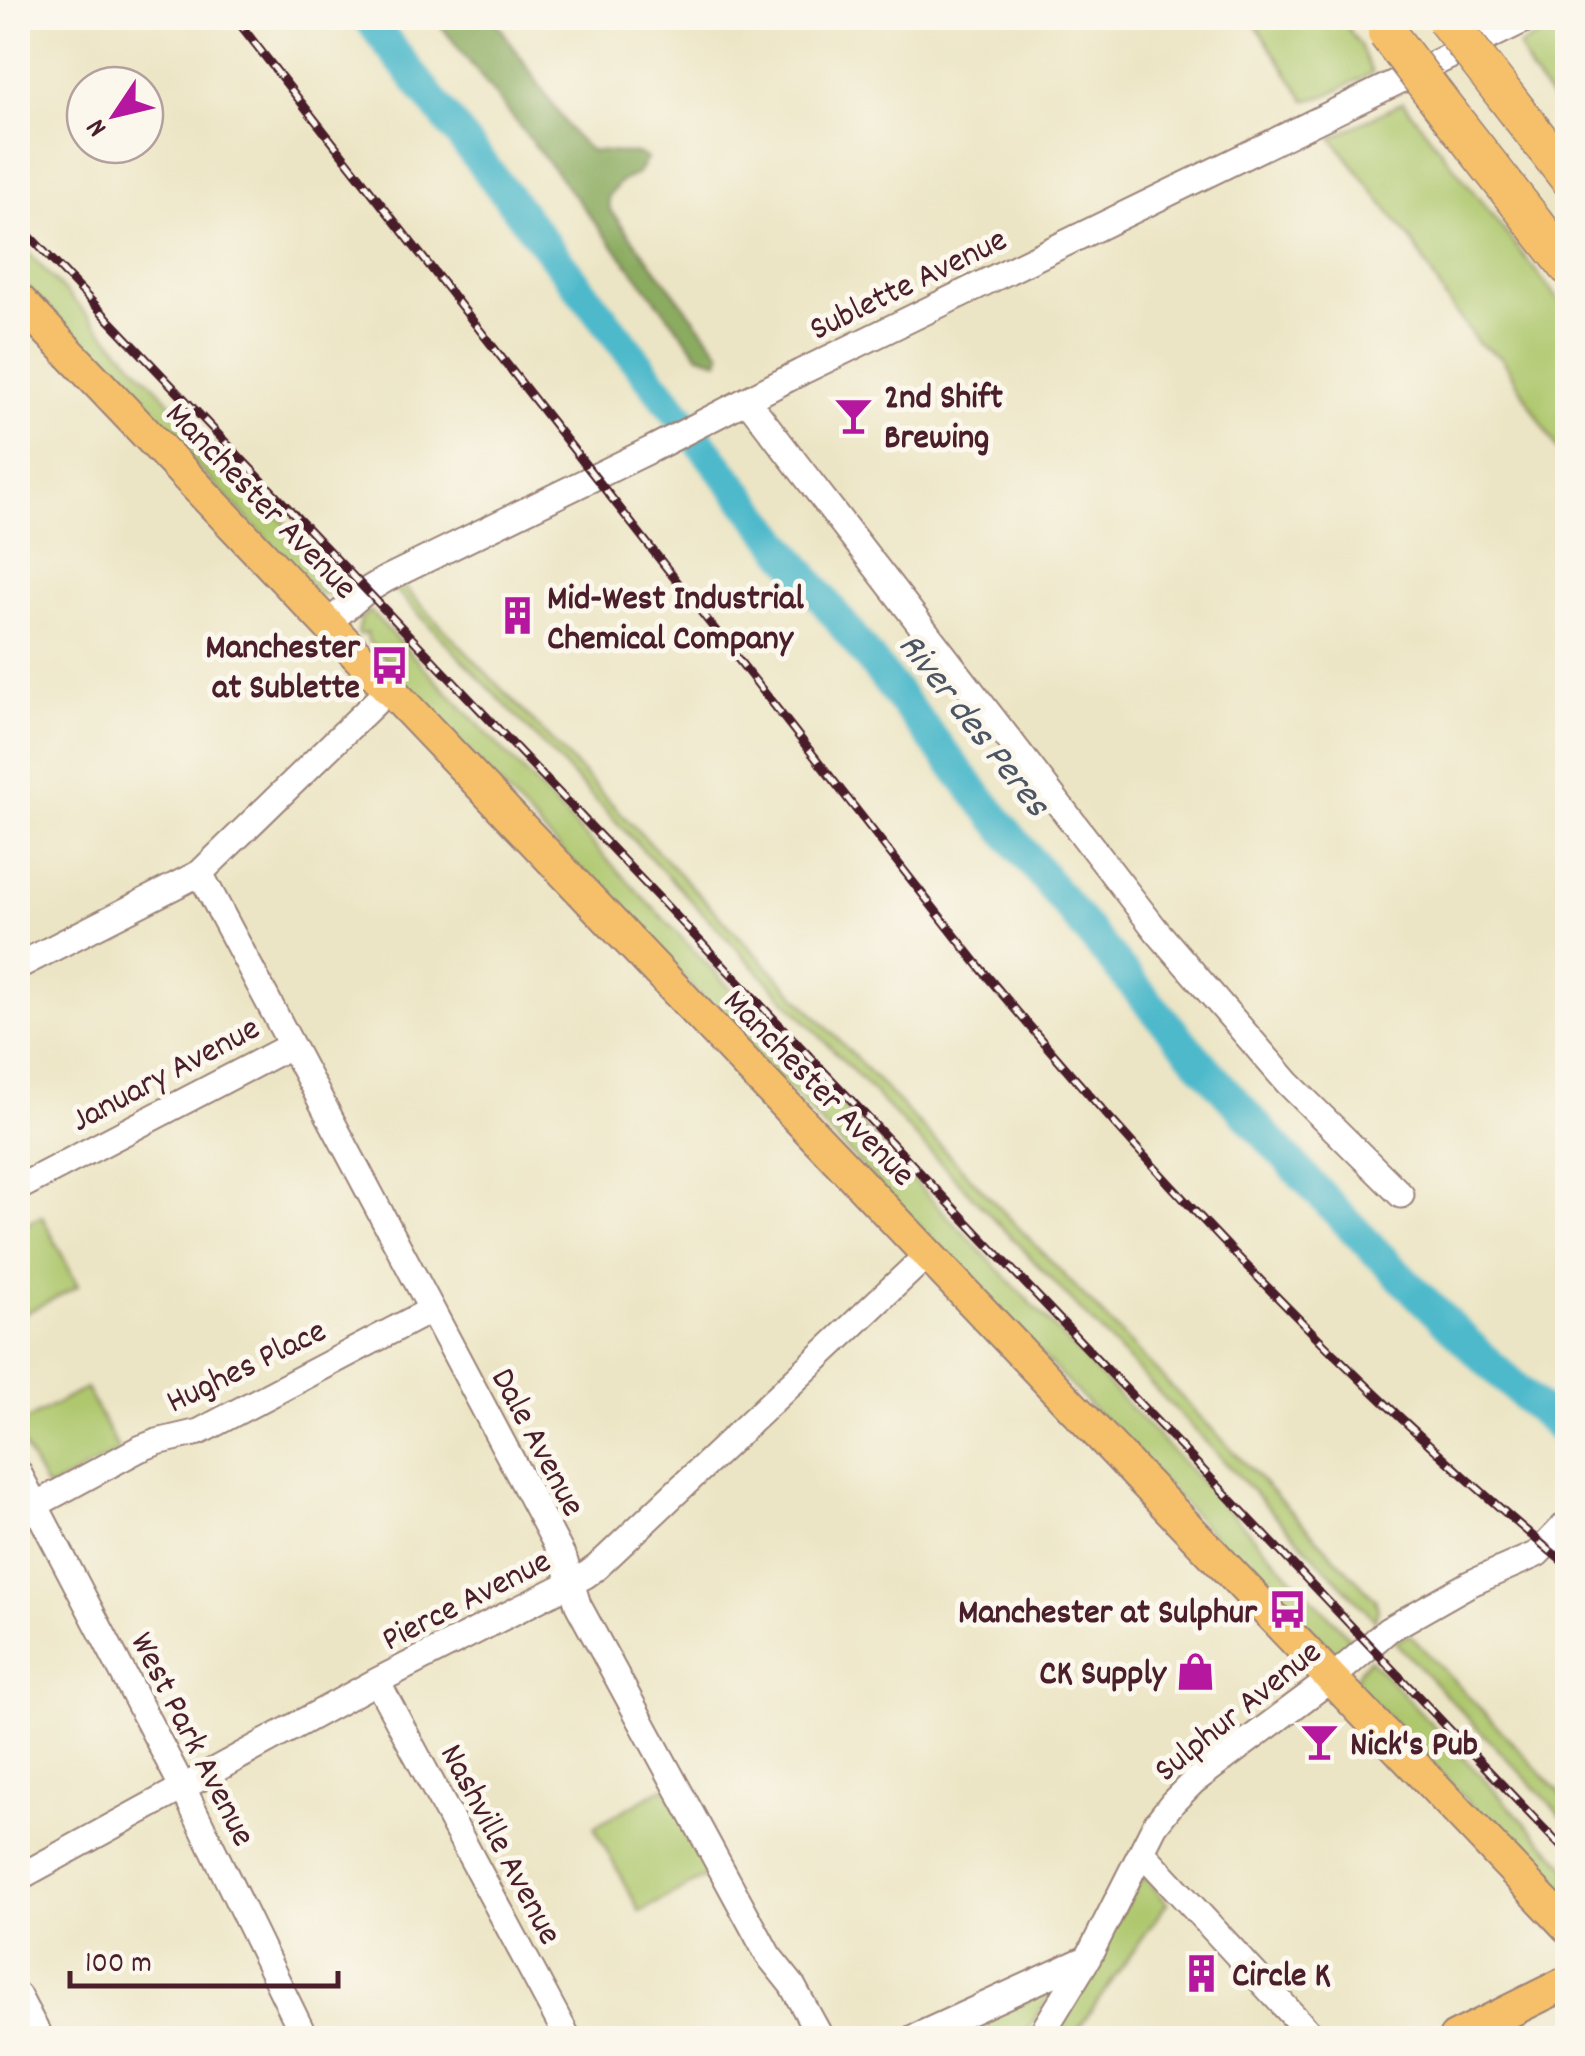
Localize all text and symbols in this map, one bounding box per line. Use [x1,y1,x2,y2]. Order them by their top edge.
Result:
north arrow [65,65,165,165]
text: N [78,109,119,144]
street label: Sublette Avenue [802,217,1017,356]
place label: 2nd Shift Brewing [884,375,1003,465]
street label: Manchester Avenue [152,392,367,613]
bar icon: 2nd Shift Brewing [833,394,875,436]
place label: Mid-West Industrial Chemical Company [547,576,804,666]
building icon: Mid-West Industrial Chemical Company [496,595,538,637]
water label: River des Peres [882,622,1062,831]
place label: Manchester at Sublette [205,625,361,715]
bus stop icon: Manchester at Sublette [369,644,411,686]
street label: Manchester Avenue [710,979,925,1200]
street label: January Avenue [63,1006,270,1147]
street label: Hughes Place [159,1308,336,1429]
street label: Dale Avenue [475,1360,596,1527]
street label: Pierce Avenue [374,1538,561,1666]
bus stop icon: Manchester at Sulphur [1266,1589,1308,1631]
place label: Manchester at Sulphur [958,1590,1258,1640]
street label: West Park Avenue [115,1624,266,1856]
street label: Sulphur Avenue [1145,1630,1334,1796]
shop icon: CK Supply [1175,1650,1217,1692]
place label: CK Supply [1039,1651,1168,1701]
bar icon: Nick's Pub [1299,1721,1341,1763]
place label: Nick's Pub [1350,1722,1478,1772]
street label: Nashville Avenue [425,1736,573,1955]
scale bar [70,1926,338,1988]
text: 100 m [85,1944,152,1987]
building icon: Circle K [1181,1952,1223,1994]
place label: Circle K [1232,1953,1331,2003]

